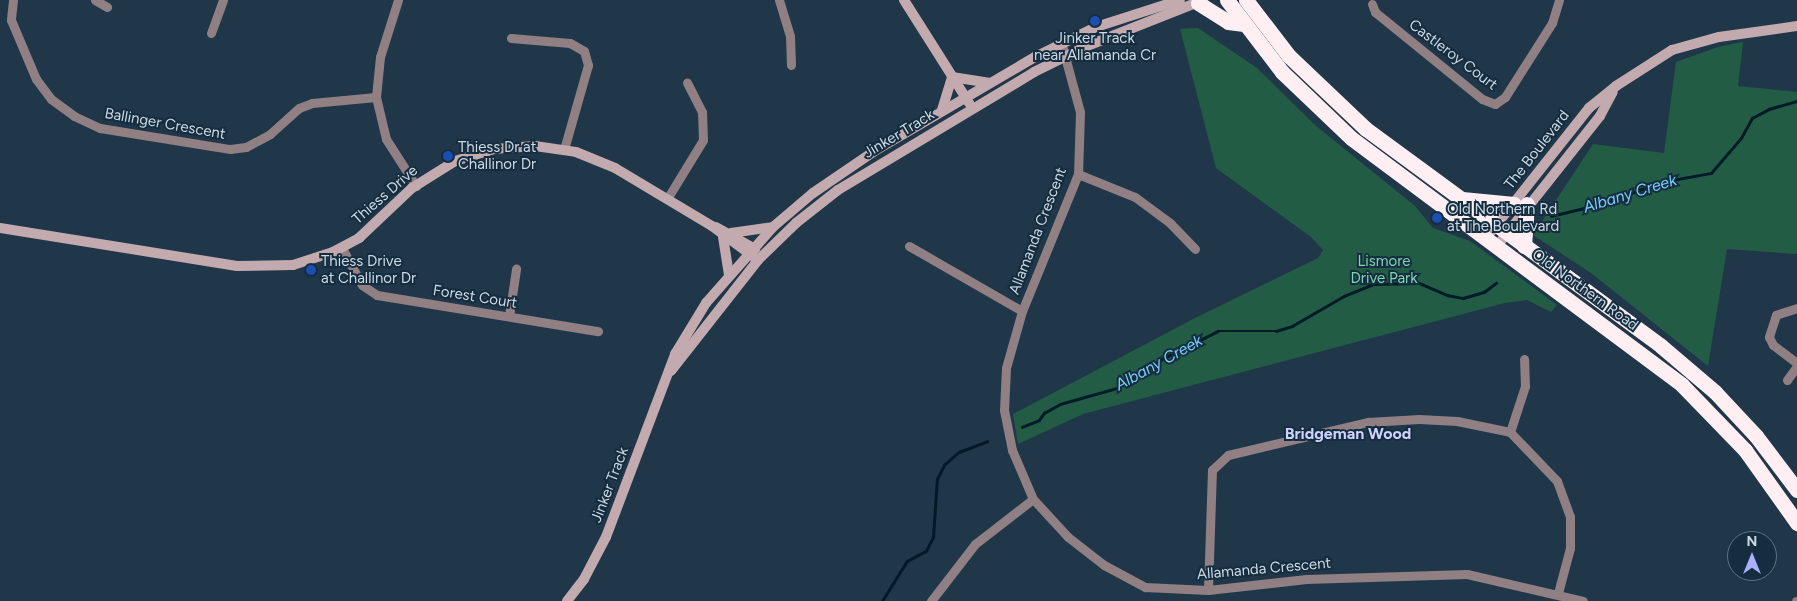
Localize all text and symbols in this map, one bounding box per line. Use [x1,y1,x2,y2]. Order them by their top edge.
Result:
marker: Jinker Track near Allamanda Cr [1089,15,1101,27]
street label: Castleroy Court [1405,16,1501,94]
place label: Jinker Track near Allamanda Cr [1034,29,1156,64]
street label: Ballinger Crescent [103,105,227,143]
street label: Jinker Track [860,106,938,162]
street label: The Boulevard [1501,107,1573,193]
place label: Thiess Dr at Challinor Dr [458,138,536,173]
marker: Thiess Dr at Challinor Dr [442,150,454,162]
street label: Thiess Drive [349,162,421,228]
street label: Allamanda Crescent [1005,165,1071,297]
water label: Albany Creek [1581,171,1679,217]
place label: Old Northern Rd at The Boulevard [1447,200,1559,235]
marker: Old Northern Rd at The Boulevard [1431,212,1443,224]
street label: Old Northern Road [1528,245,1642,335]
place label: Thiess Drive at Challinor Dr [321,252,416,287]
park label: Lismore Drive Park [1351,252,1417,287]
marker: Thiess Drive at Challinor Dr [305,264,317,276]
street label: Forest Court [432,281,518,313]
water label: Albany Creek [1112,331,1206,395]
district label: Bridgeman Wood [1285,424,1411,444]
street label: Jinker Track [587,445,633,525]
north arrow [1727,531,1777,581]
text: N [1747,533,1757,550]
street label: Allamanda Crescent [1196,554,1332,584]

